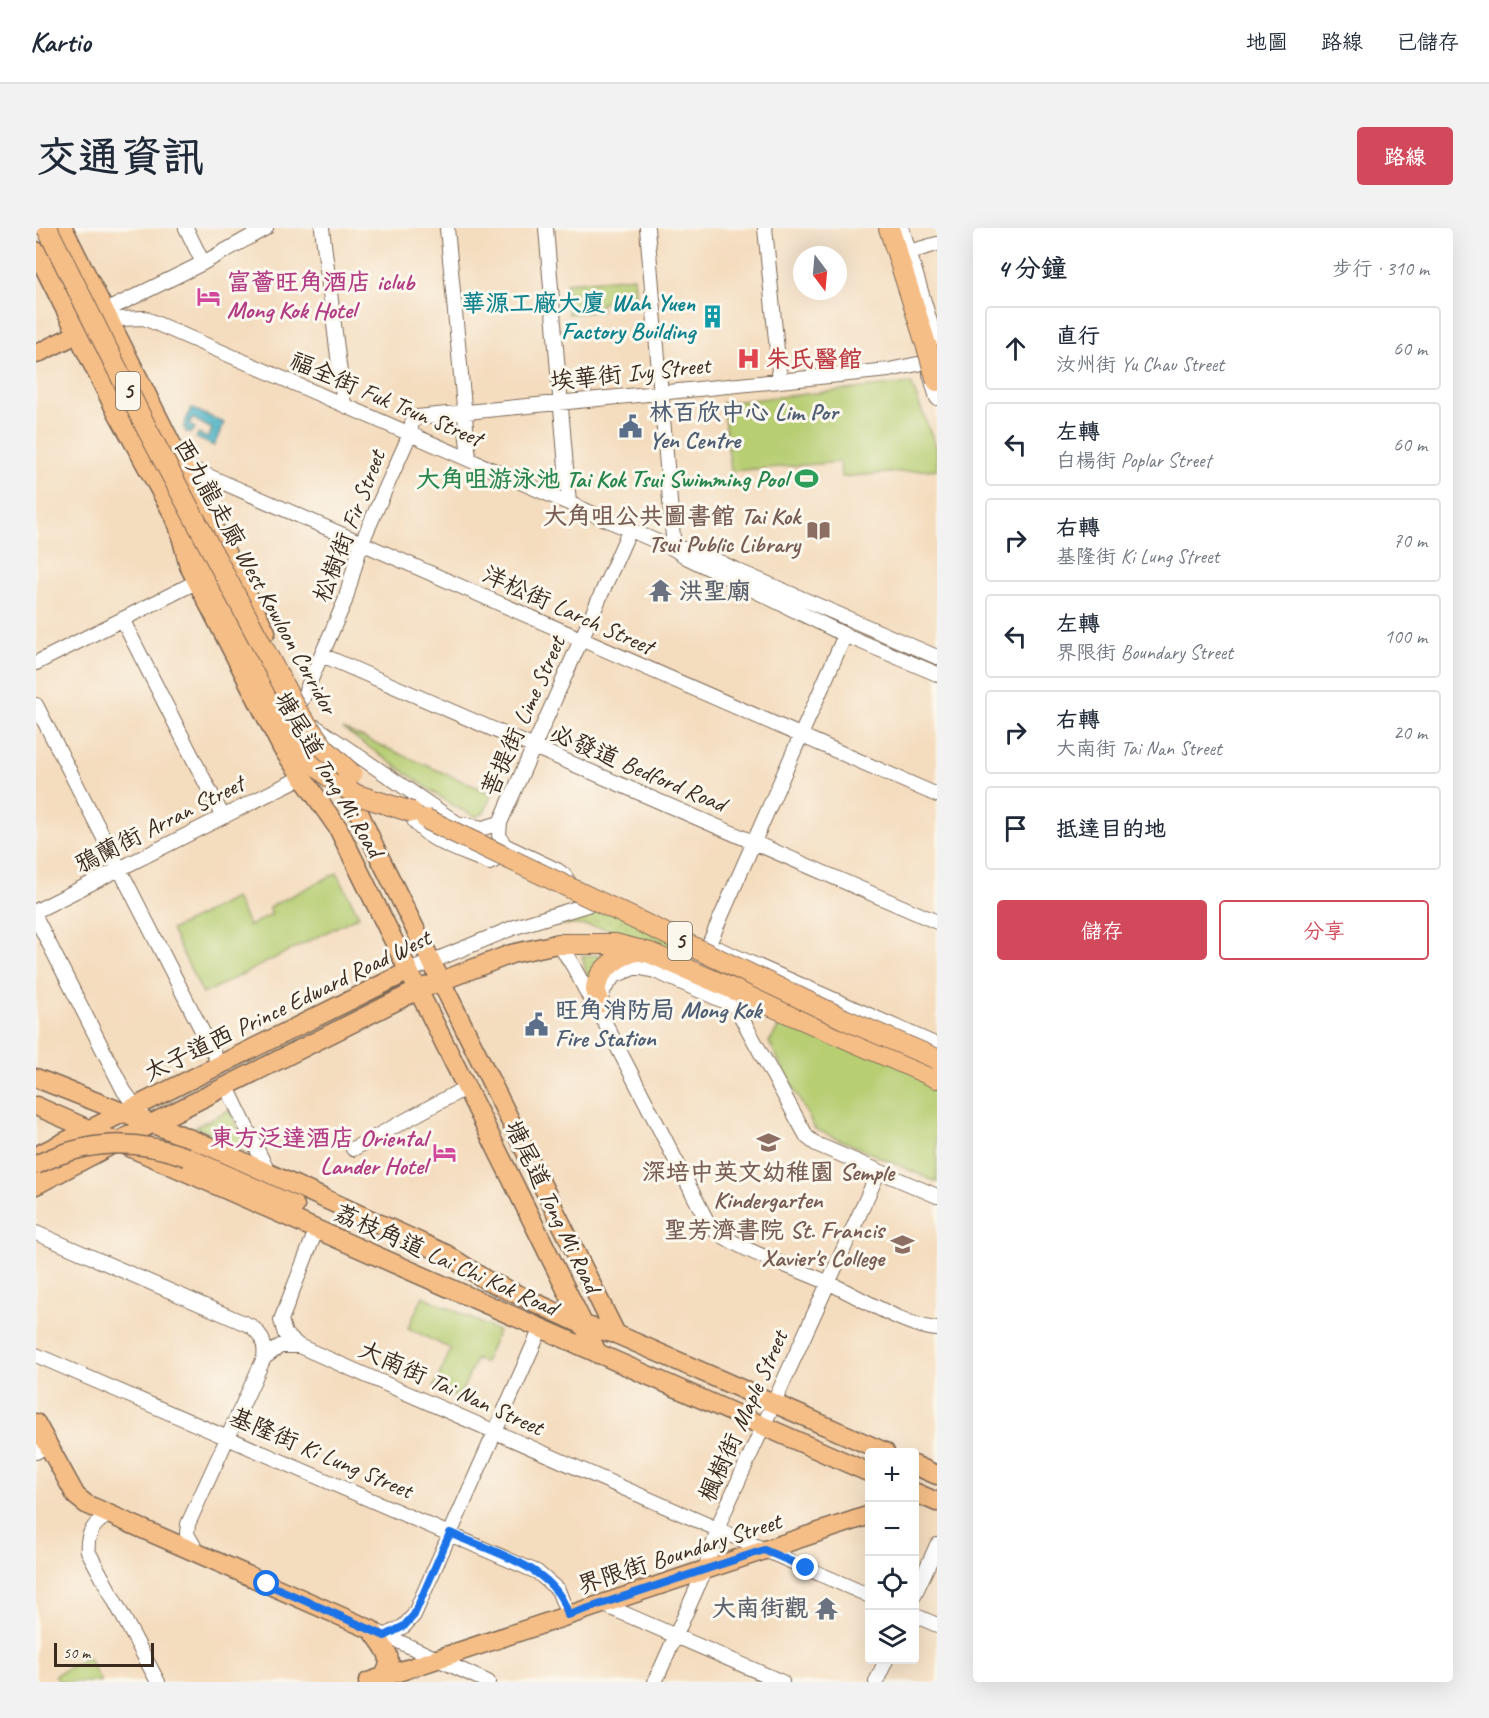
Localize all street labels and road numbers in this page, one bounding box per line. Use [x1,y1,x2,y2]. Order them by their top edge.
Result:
street label: 福全街 Fuk Tsun Street [285,345,490,454]
street label: 埃華街 Ivy Street [549,349,714,396]
road number: 5 [116,372,140,410]
street label: 西九龍走廊 West Kowloon Corridor [168,433,346,721]
street label: 松樹街 Fir Street [306,444,392,606]
street label: 洋松街 Larch Street [478,559,661,662]
street label: 菩提街 Lime Street [474,630,572,800]
street label: 塘尾道 Tong Mi Road [268,686,392,865]
street label: 必發道 Bedford Road [546,717,734,820]
street label: 鴉蘭街 Arran Street [69,767,252,880]
street label: 太子道西 Prince Edward Road West [139,922,437,1088]
road number: 5 [668,922,692,960]
street label: 塘尾道 Tong Mi Road [498,1115,609,1300]
street label: 荔枝角道 Lai Chi Kok Road [330,1197,565,1324]
street label: 楓樹街 Maple Street [692,1324,795,1506]
street label: 大南街 Tai Nan Street [354,1334,550,1443]
street label: 基隆街 Ki Lung Street [225,1401,419,1506]
street label: 界限街 Boundary Street [573,1505,786,1600]

